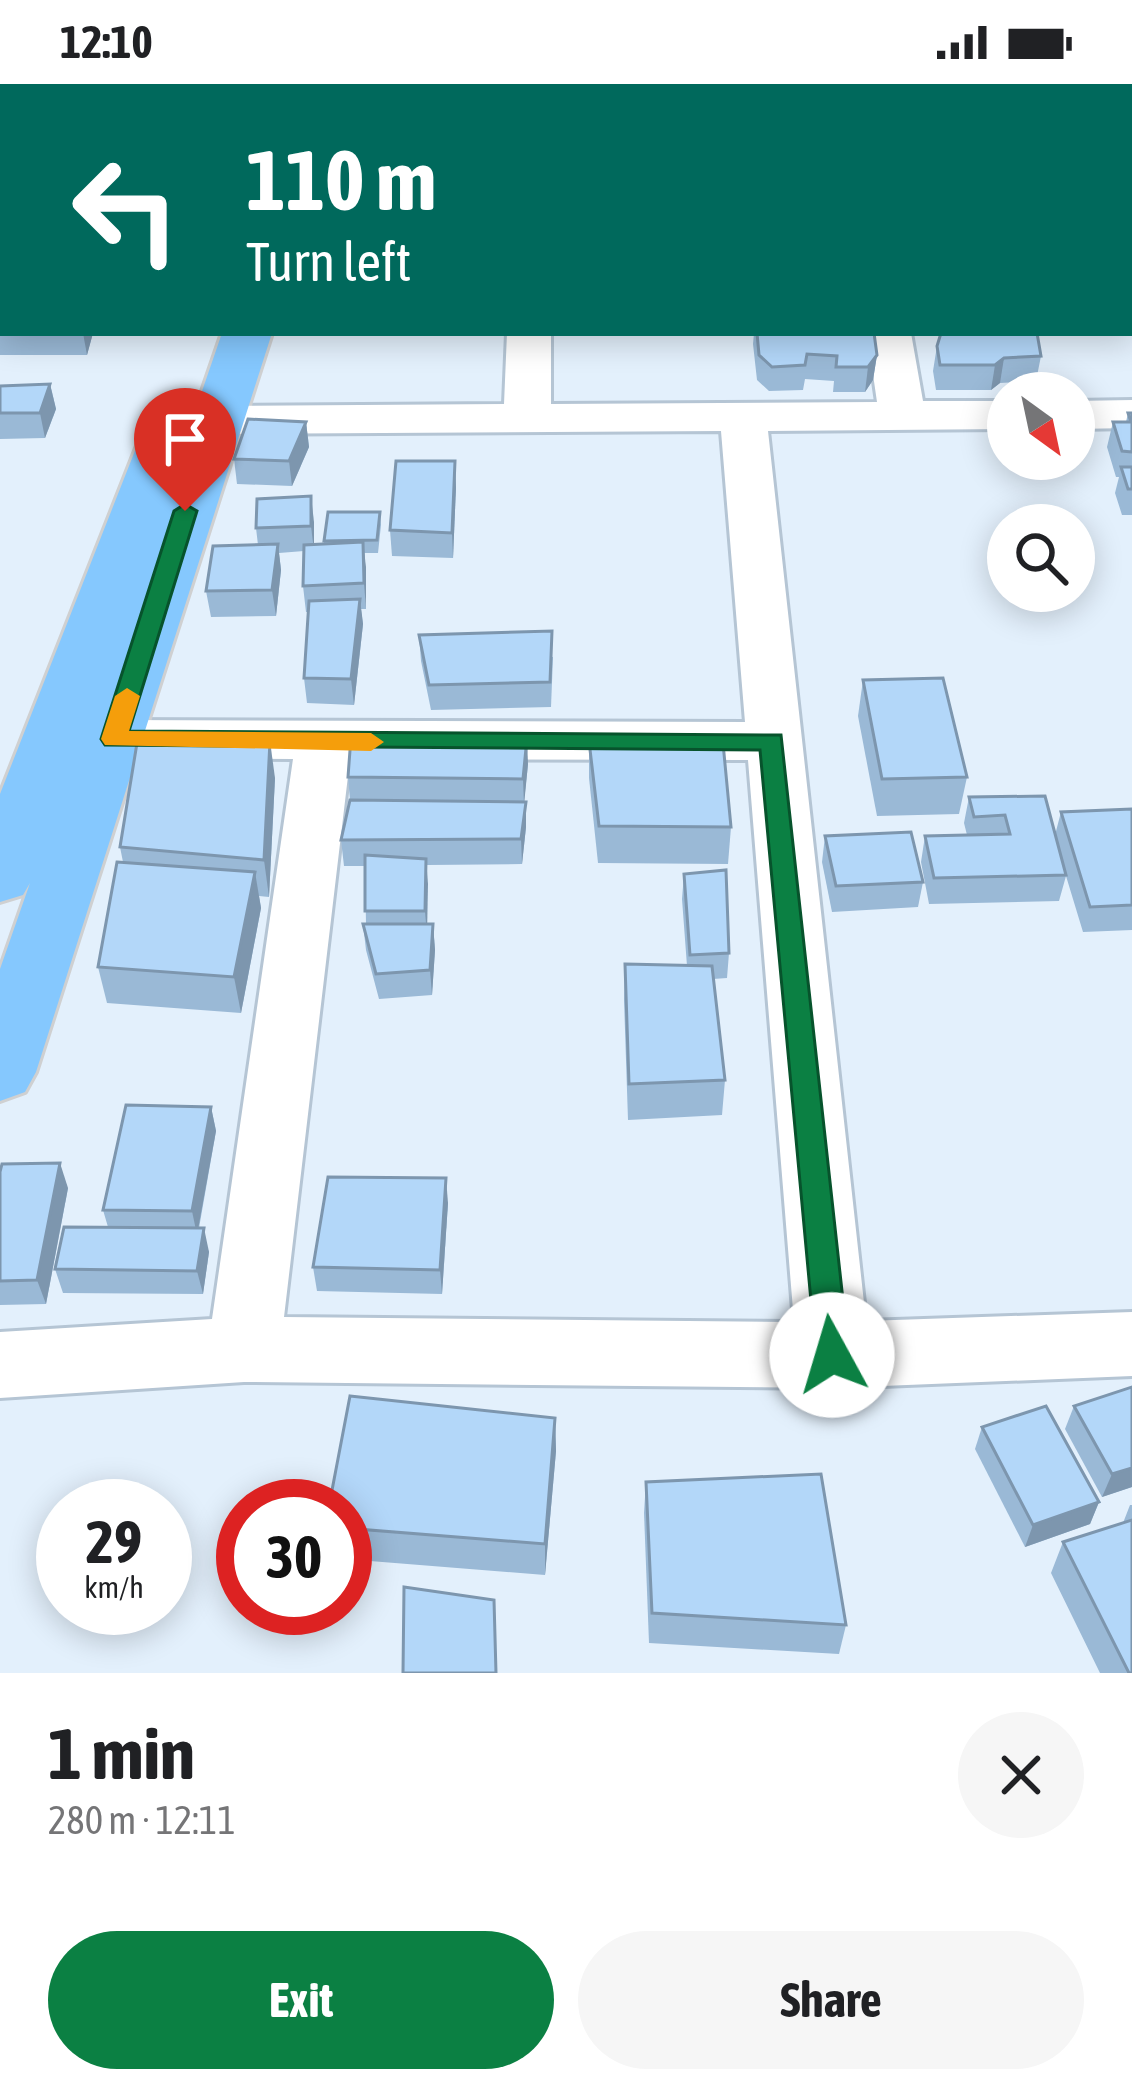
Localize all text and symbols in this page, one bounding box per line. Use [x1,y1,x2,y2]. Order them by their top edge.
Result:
text: 12:10 [60,16,153,68]
icon: left [48,132,204,288]
text: 110 m [246,132,436,228]
text: Turn left [246,231,411,292]
north arrow [987,372,1095,480]
map controls [987,372,1095,612]
pin [134,388,236,511]
icon: arrive [152,406,218,472]
button: search [987,504,1095,612]
position arrow [769,1292,895,1418]
speed limit sign: 30 [216,1479,372,1635]
text: 29 [86,1507,142,1576]
text: km/h [84,1570,144,1604]
text: 1 min [48,1712,195,1794]
button: close [958,1712,1084,1838]
text: 280 m · 12:11 [48,1798,236,1842]
button: Exit [48,1931,554,2069]
button: Share [578,1931,1084,2069]

